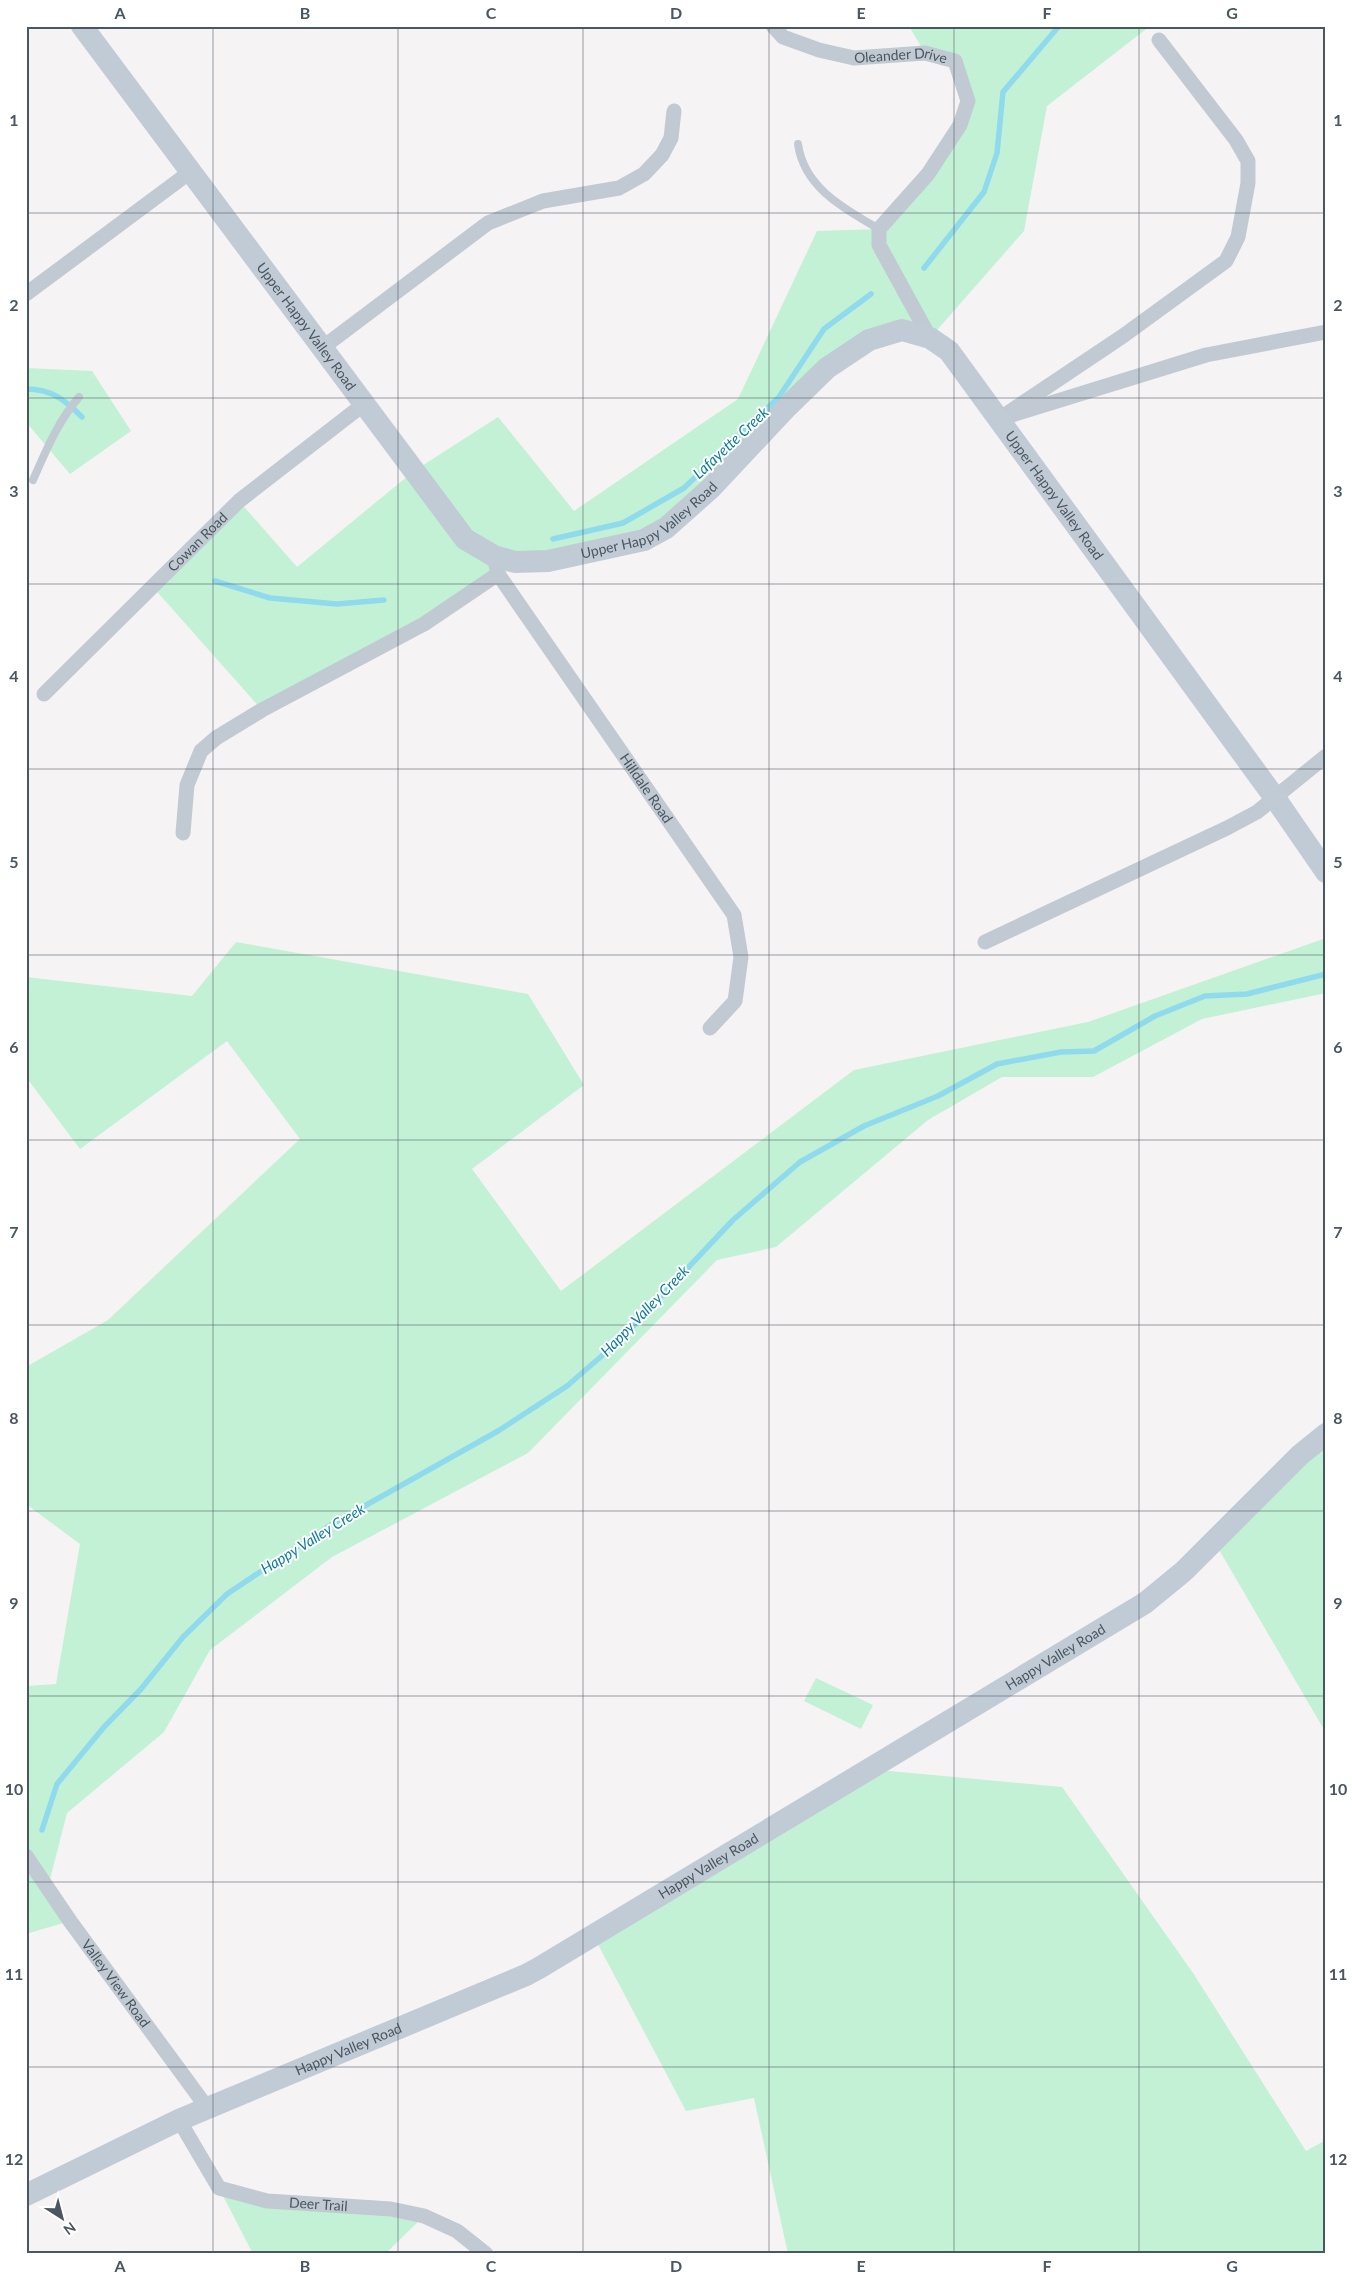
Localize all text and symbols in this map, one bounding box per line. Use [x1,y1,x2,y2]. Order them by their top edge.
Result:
text: A [113,3,126,22]
text: B [300,3,310,22]
text: C [486,3,497,22]
text: D [670,3,682,22]
text: E [856,3,866,22]
text: F [1042,3,1052,22]
text: G [1226,3,1238,22]
street label: Oleander Drive [853,44,949,67]
text: 1 [9,110,19,129]
text: 1 [1333,110,1343,129]
street label: Upper Happy Valley Road [253,259,360,394]
text: 2 [9,295,19,314]
text: 2 [1333,295,1343,314]
water label: Lafayette Creek [689,402,772,482]
street label: Upper Happy Valley Road [1002,427,1107,563]
street label: Upper Happy Valley Road [579,478,721,562]
text: 3 [9,481,19,500]
text: 3 [1333,481,1343,500]
street label: Cowan Road [164,508,231,575]
text: 4 [9,666,19,685]
text: 4 [1333,666,1343,685]
street label: Hilldale Road [617,750,677,826]
text: 5 [9,852,19,871]
text: 5 [1333,852,1343,871]
text: 6 [9,1037,19,1056]
text: 6 [1333,1037,1343,1056]
text: 7 [9,1222,19,1241]
text: 7 [1333,1222,1343,1241]
water label: Happy Valley Creek [596,1260,693,1359]
text: 8 [9,1408,19,1427]
text: 8 [1333,1408,1343,1427]
water label: Happy Valley Creek [257,1498,369,1577]
text: 9 [9,1593,19,1612]
text: 9 [1333,1593,1343,1612]
street label: Happy Valley Road [1002,1620,1108,1693]
text: 10 [5,1779,23,1798]
text: 10 [1329,1779,1347,1798]
street label: Happy Valley Road [655,1829,761,1902]
street label: Valley View Road [78,1936,154,2030]
text: 11 [5,1964,23,1983]
text: 11 [1329,1964,1347,1983]
street label: Happy Valley Road [292,2019,404,2079]
text: 12 [5,2149,23,2168]
text: 12 [1329,2149,1347,2168]
north arrow [38,2192,88,2242]
street label: Deer Trail [288,2193,348,2214]
text: N [61,2219,79,2239]
text: A [113,2256,126,2275]
text: B [300,2256,310,2275]
text: C [486,2256,497,2275]
text: D [670,2256,682,2275]
text: E [856,2256,866,2275]
text: F [1042,2256,1052,2275]
text: G [1226,2256,1238,2275]

